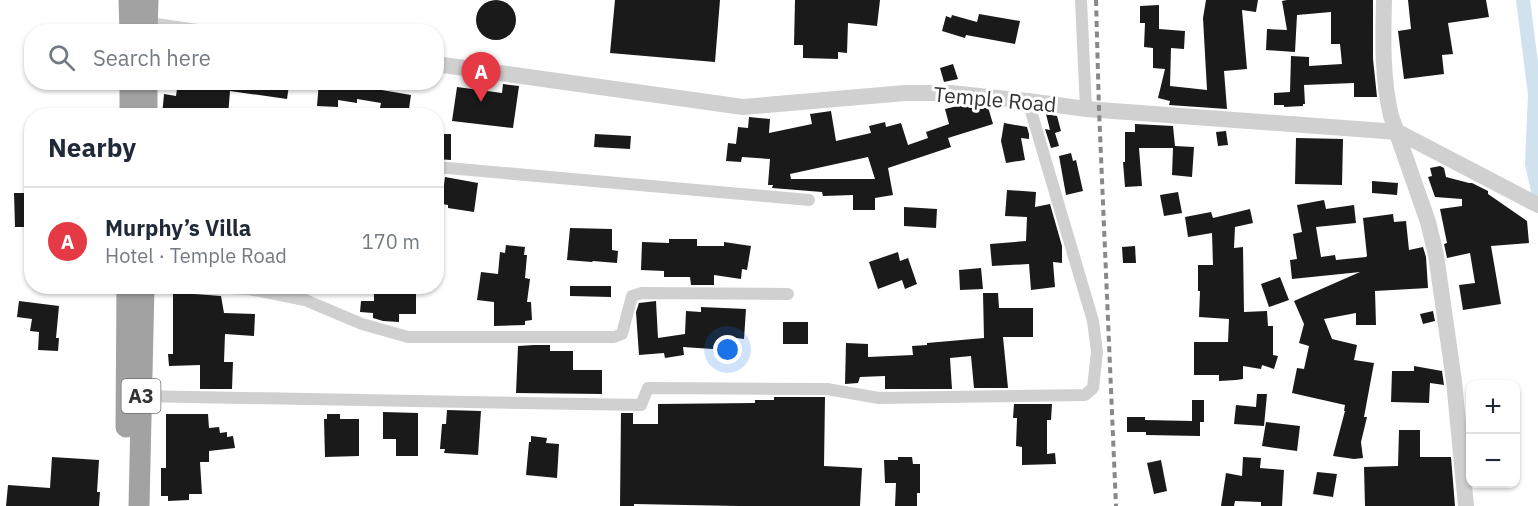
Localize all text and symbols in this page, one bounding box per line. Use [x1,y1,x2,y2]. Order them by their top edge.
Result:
search box [24,24,444,90]
icon: search [45,41,78,74]
text: Search here [93,43,211,72]
pin: A [462,52,500,102]
street label: Temple Road [933,80,1058,118]
text: Nearby [48,130,136,164]
text: Murphy’s Villa [105,213,251,242]
text: A [61,228,74,255]
text: 170 m [362,228,420,255]
text: Hotel · Temple Road [105,242,287,269]
your location [713,335,742,364]
road number: A3 [122,379,160,413]
map controls [1466,380,1520,488]
button: + [1466,380,1520,434]
button: − [1466,434,1520,488]

